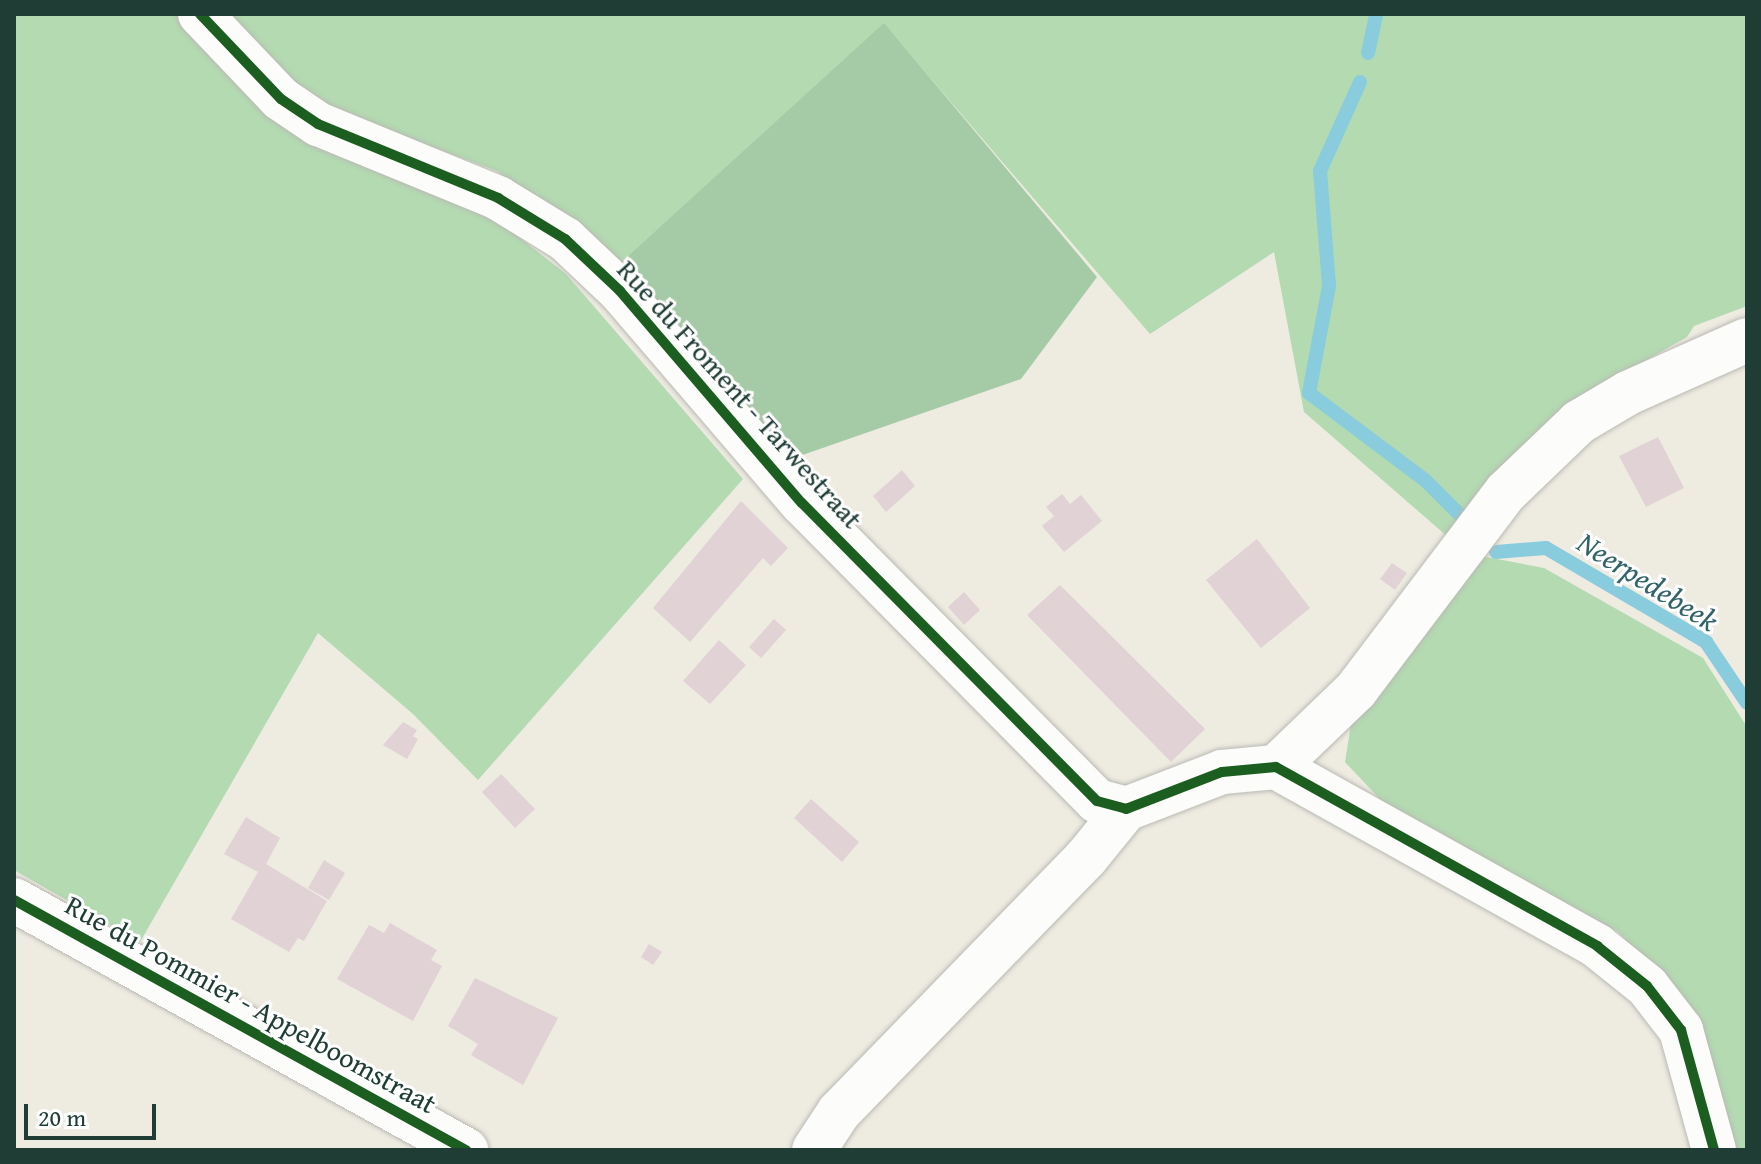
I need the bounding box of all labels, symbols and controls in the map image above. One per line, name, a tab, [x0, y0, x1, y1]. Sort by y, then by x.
street label: Rue du Froment - Tarwestraat	[610, 253, 870, 535]
water label: Neerpedebeek	[1571, 524, 1725, 638]
street label: Rue du Pommier - Appelboomstraat	[60, 888, 442, 1120]
scale bar	[28, 1088, 160, 1138]
text: 20 m	[38, 1100, 86, 1135]

